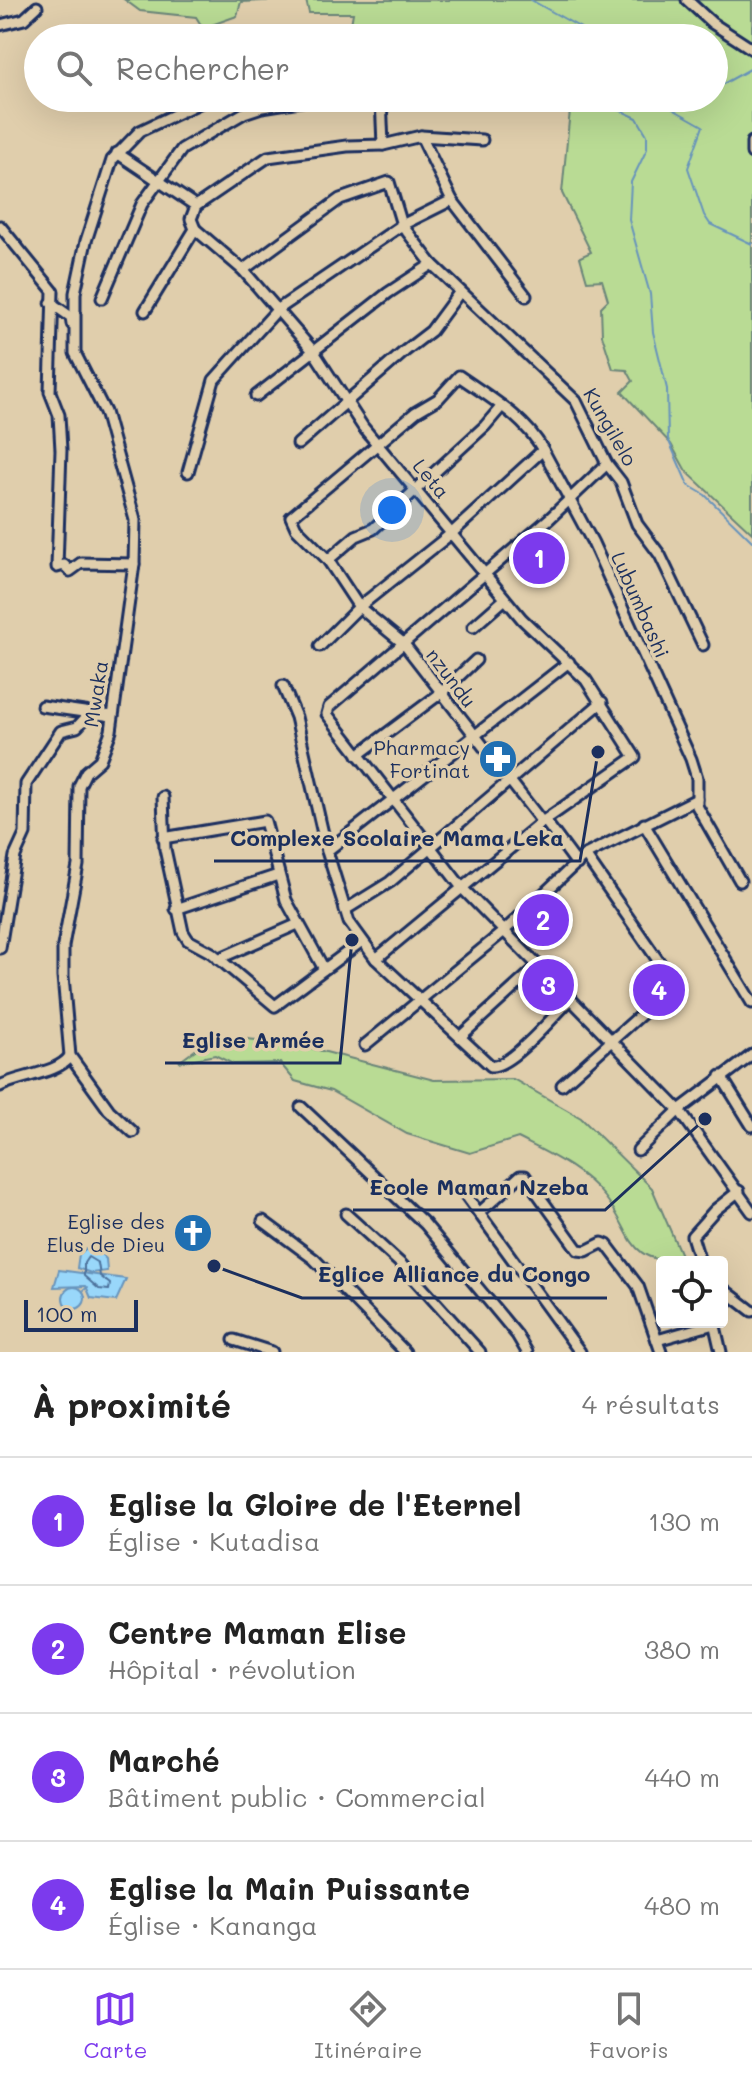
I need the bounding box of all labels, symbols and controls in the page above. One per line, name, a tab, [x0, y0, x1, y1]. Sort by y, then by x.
search box	[24, 24, 728, 112]
icon: search	[52, 46, 96, 90]
text: Rechercher	[116, 48, 290, 88]
street label: Kungilelo	[578, 383, 644, 470]
street label: Leta	[408, 453, 456, 504]
your location	[372, 490, 412, 530]
pin: 1	[513, 528, 565, 588]
street label: Lubumbashi	[606, 548, 676, 662]
street label: nzundu	[421, 642, 483, 712]
street label: Mwaka	[77, 659, 113, 729]
place label: Pharmacy Fortinat	[373, 734, 470, 783]
pharmacy icon: Pharmacy Fortinat	[477, 738, 519, 780]
callout: Complexe Scolaire Mama Leka	[214, 815, 580, 861]
text: Complexe Scolaire Mama Leka	[230, 823, 564, 852]
pin: 2	[517, 890, 569, 950]
pin: 3	[522, 955, 574, 1015]
pin: 4	[633, 960, 685, 1020]
callout: Eglise Armée	[165, 1017, 340, 1063]
text: Eglise Armée	[181, 1025, 325, 1054]
callout: Ecole Maman Nzeba	[353, 1164, 605, 1210]
text: Ecole Maman Nzeba	[369, 1172, 589, 1201]
place label: Eglise des Elus de Dieu	[47, 1208, 165, 1257]
church icon: Eglise des Elus de Dieu	[172, 1212, 214, 1254]
callout: Eglice Alliance du Congo	[302, 1252, 607, 1298]
map controls	[656, 1256, 728, 1328]
button: locate	[656, 1256, 728, 1328]
text: Eglice Alliance du Congo	[318, 1259, 590, 1288]
scale bar	[24, 1296, 138, 1332]
text: 100 m	[36, 1299, 98, 1328]
text: À proximité	[32, 1382, 231, 1427]
text: 4 résultats	[582, 1387, 720, 1421]
text: Eglise la Gloire de l'Eternel	[108, 1484, 521, 1524]
text: 1	[52, 1504, 64, 1538]
text: 130 m	[648, 1504, 720, 1538]
text: Église · Kutadisa	[108, 1524, 320, 1558]
text: Centre Maman Elise	[108, 1612, 406, 1652]
text: 2	[51, 1632, 65, 1666]
text: 380 m	[644, 1632, 720, 1666]
text: Hôpital · révolution	[108, 1652, 356, 1686]
text: Marché	[108, 1740, 220, 1780]
text: 3	[50, 1760, 66, 1794]
text: 440 m	[644, 1760, 720, 1794]
text: Bâtiment public · Commercial	[108, 1780, 486, 1814]
text: Eglise la Main Puissante	[108, 1868, 470, 1908]
text: 4	[50, 1888, 66, 1922]
text: 480 m	[644, 1888, 720, 1922]
text: Église · Kananga	[108, 1908, 317, 1942]
tab: Carte	[84, 1987, 147, 2064]
tab: Itinéraire	[314, 1987, 422, 2064]
tab: Favoris	[589, 1987, 668, 2064]

